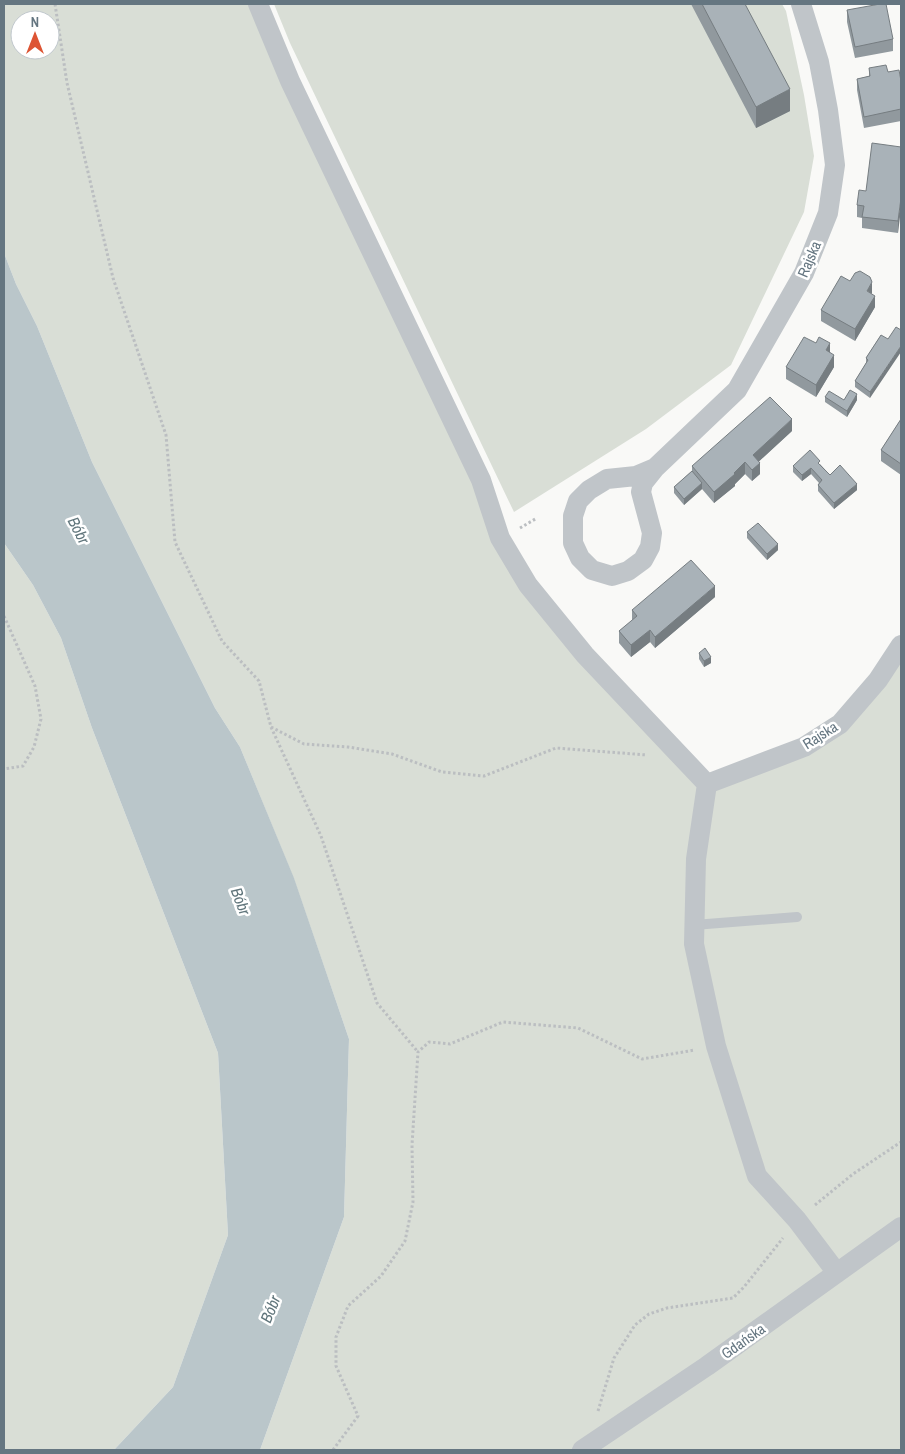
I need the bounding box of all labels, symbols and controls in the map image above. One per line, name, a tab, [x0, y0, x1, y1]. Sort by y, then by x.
north arrow	[10, 10, 60, 60]
text: N	[31, 13, 39, 31]
street label: Rajska	[792, 237, 826, 280]
water label: Bóbr	[63, 513, 95, 548]
street label: Rajska	[798, 716, 842, 754]
water label: Bóbr	[226, 884, 256, 918]
water label: Bóbr	[255, 1291, 286, 1326]
street label: Gdańska	[717, 1318, 769, 1364]

